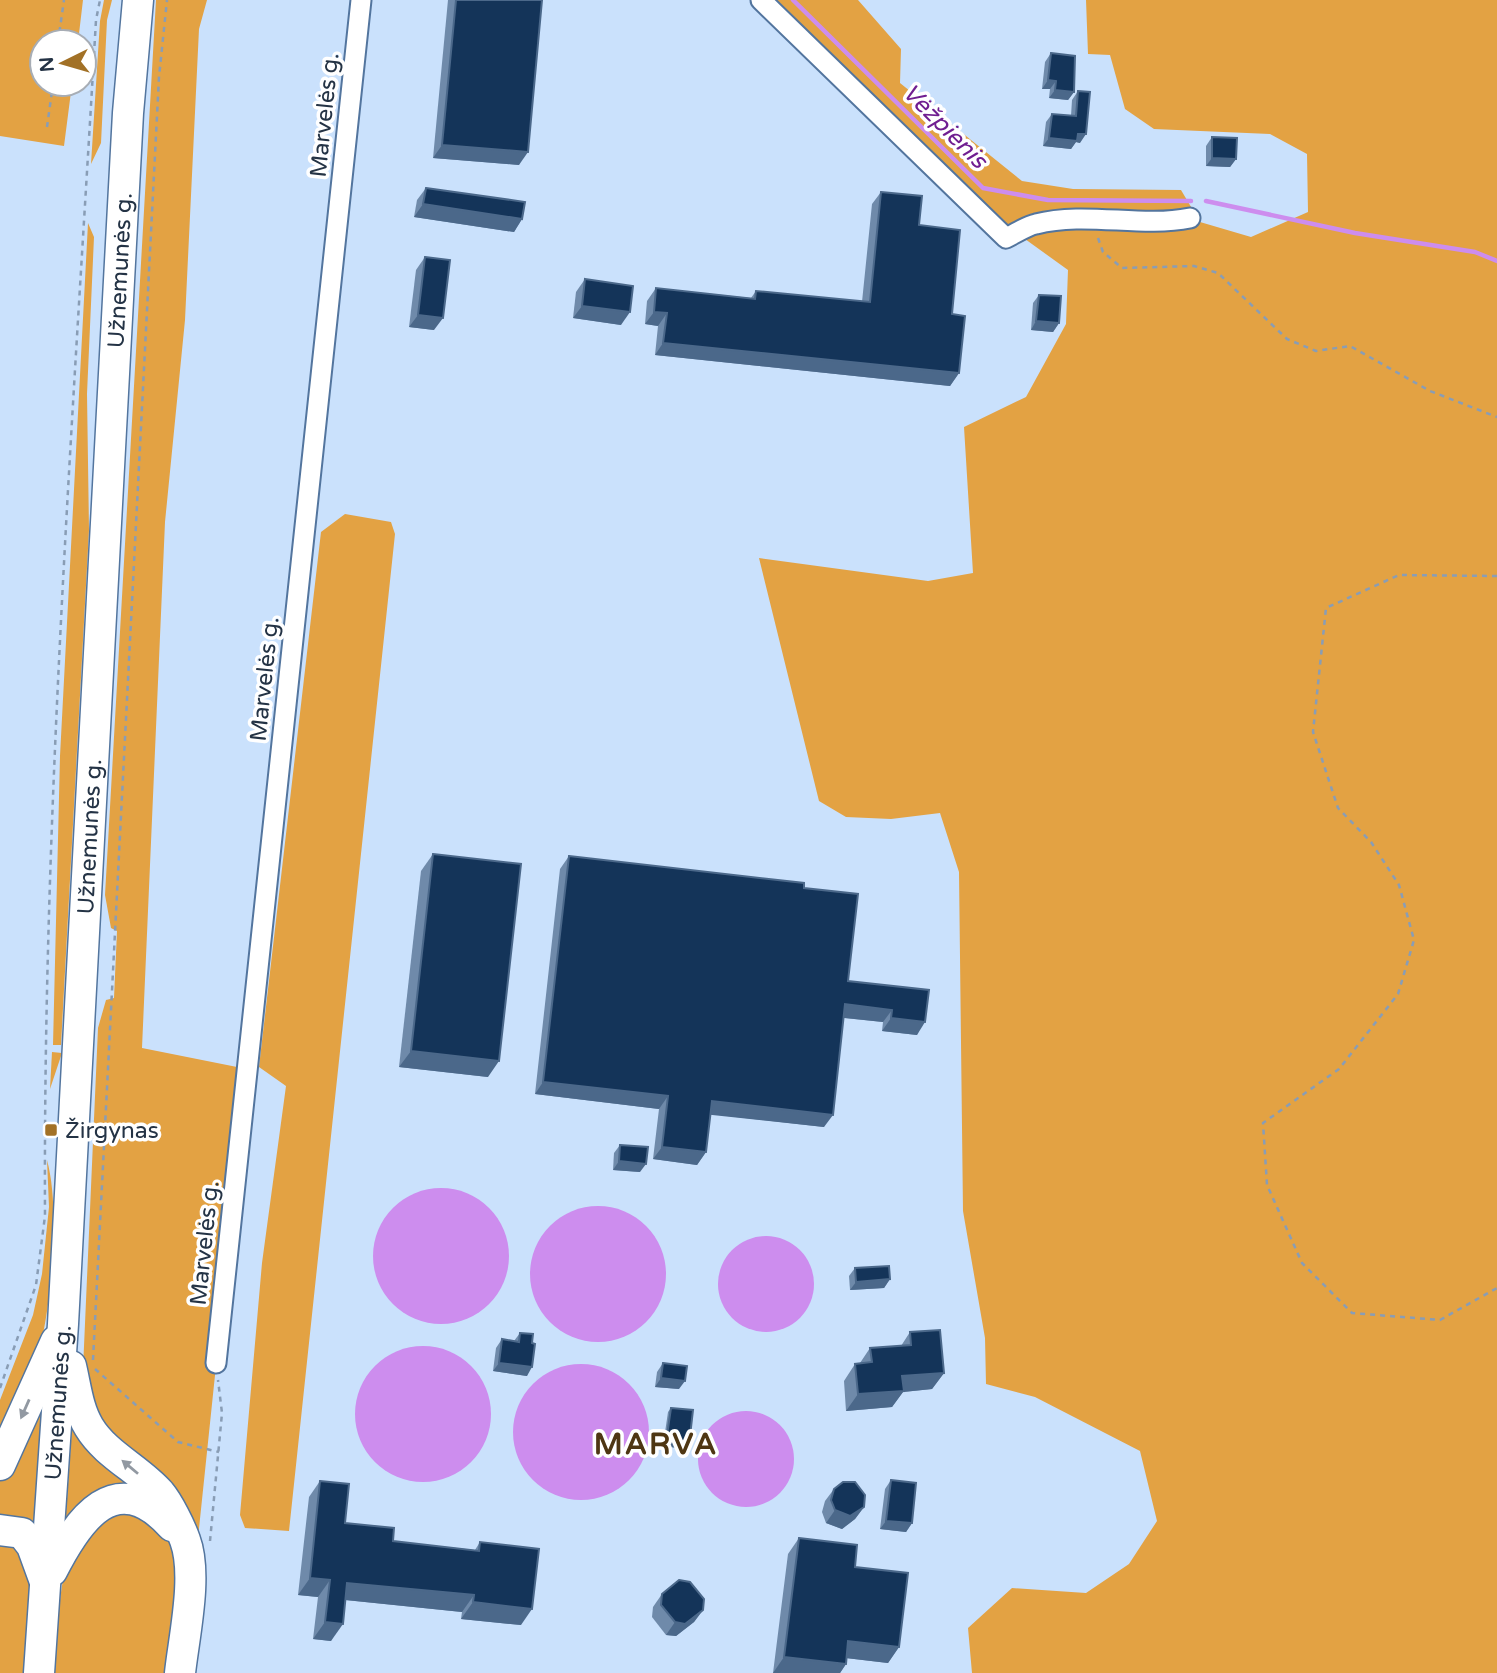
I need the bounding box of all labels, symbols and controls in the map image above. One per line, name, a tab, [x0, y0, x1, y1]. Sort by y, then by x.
north arrow	[28, 28, 98, 98]
street label: Marvelės g.	[305, 51, 345, 179]
text: N	[35, 56, 59, 73]
water label: Vėžpienis	[896, 78, 994, 176]
street label: Užnemunės g.	[102, 192, 139, 349]
street label: Marvelės g.	[245, 615, 285, 743]
street label: Užnemunės g.	[72, 758, 108, 915]
place label: Žirgynas	[65, 1117, 159, 1145]
marker: Žirgynas	[43, 1122, 59, 1138]
street label: Marvelės g.	[185, 1179, 225, 1307]
street label: Užnemunės g.	[39, 1324, 78, 1481]
one-way arrow	[19, 1399, 31, 1419]
district label: MARVA	[594, 1426, 718, 1463]
one-way arrow	[121, 1459, 139, 1475]

